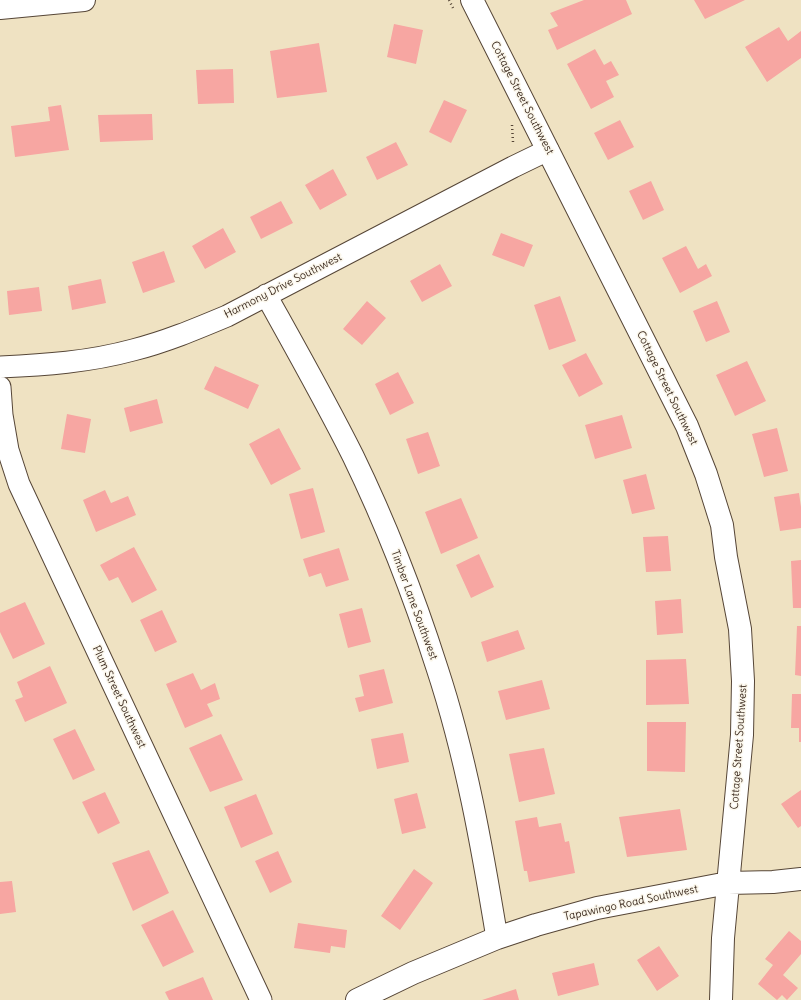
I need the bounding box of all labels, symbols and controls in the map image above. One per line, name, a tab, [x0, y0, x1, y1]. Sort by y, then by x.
street label: Cottage Street Southwest	[488, 39, 556, 157]
street label: Harmony Drive Southwest	[222, 251, 344, 321]
street label: Cottage Street Southwest	[634, 329, 700, 447]
street label: Timber Lane Southwest	[388, 548, 440, 662]
street label: Plum Street Southwest	[89, 644, 149, 750]
street label: Cottage Street Southwest	[728, 684, 750, 810]
street label: Tapawingo Road Southwest	[563, 882, 699, 924]

